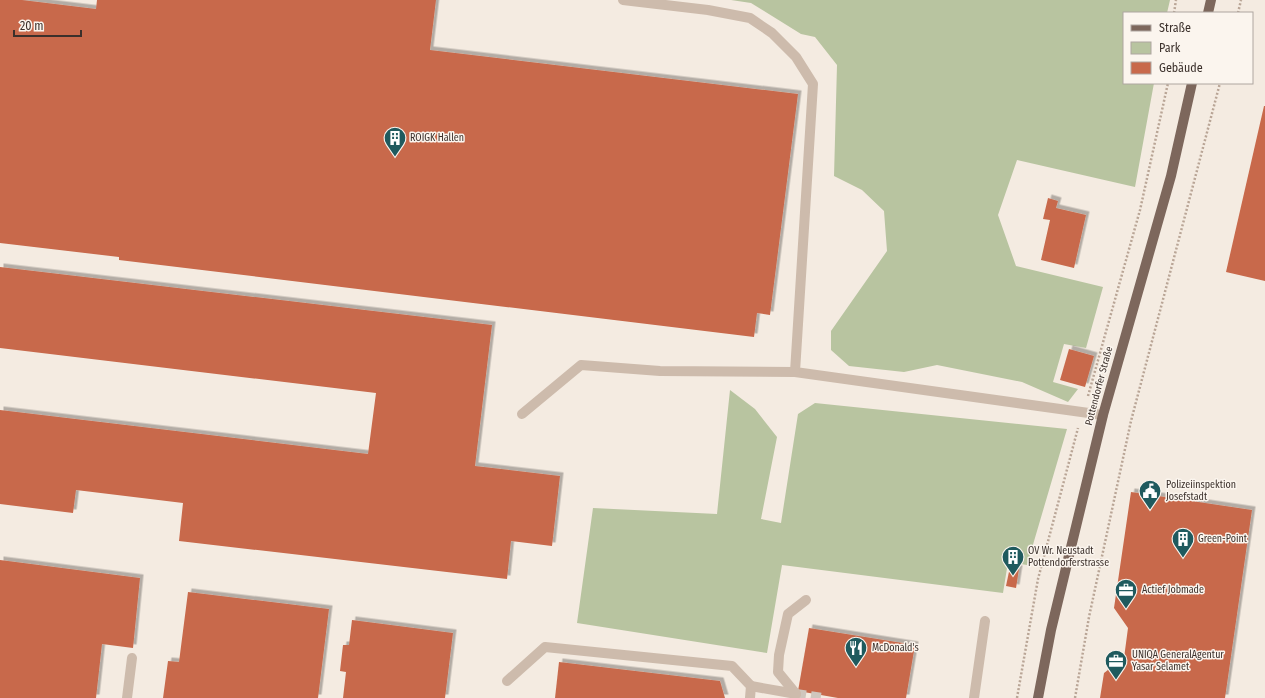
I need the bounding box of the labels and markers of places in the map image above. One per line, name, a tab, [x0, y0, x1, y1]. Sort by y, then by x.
building icon: ROIGK Hallen	[382, 125, 408, 158]
place label: ROIGK Hallen	[410, 132, 464, 144]
public building icon: Polizeiinspektion Josefstadt	[1137, 478, 1163, 511]
place label: Polizeiinspektion Josefstadt	[1166, 479, 1236, 503]
building icon: Green-Point	[1170, 526, 1196, 559]
place label: Green-Point	[1198, 533, 1248, 545]
building icon: OV Wr. Neustadt Pottendorferstrasse	[1000, 544, 1026, 577]
place label: OV Wr. Neustadt Pottendorferstrasse	[1028, 545, 1109, 569]
office icon: Actief Jobmade	[1113, 577, 1139, 610]
place label: Actief Jobmade	[1142, 584, 1204, 596]
restaurant icon: McDonald's	[843, 635, 869, 668]
place label: McDonald's	[872, 642, 919, 654]
office icon: UNIQA GeneralAgentur Yasar Selamet	[1103, 648, 1129, 681]
place label: UNIQA GeneralAgentur Yasar Selamet	[1132, 649, 1224, 673]

